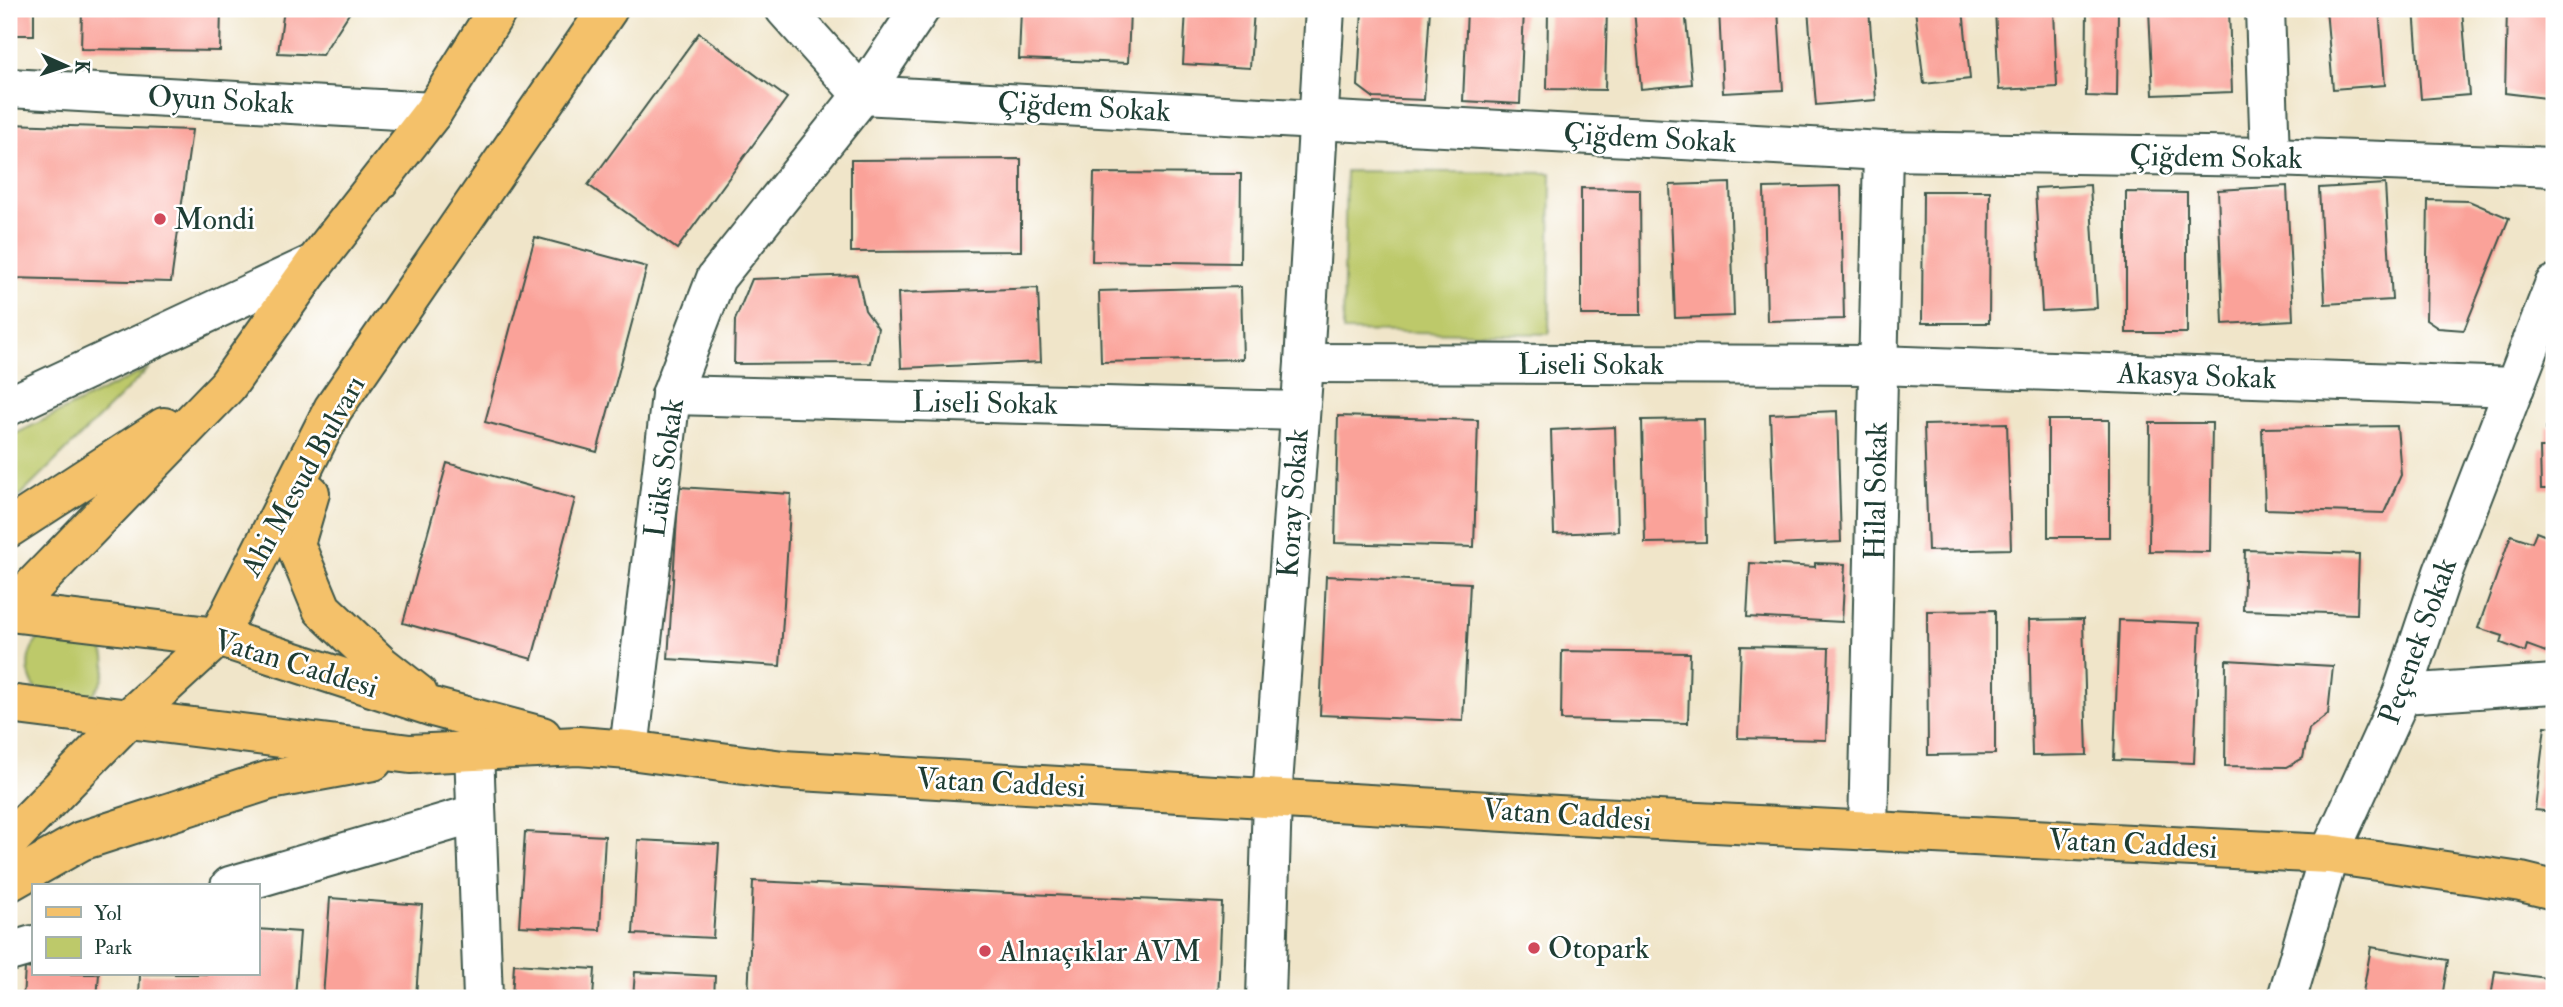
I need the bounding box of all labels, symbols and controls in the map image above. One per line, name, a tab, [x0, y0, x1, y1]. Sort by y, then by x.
north arrow	[32, 32, 102, 102]
text: K	[70, 60, 94, 75]
street label: Oyun Sokak	[147, 78, 295, 122]
street label: Çiğdem Sokak	[997, 84, 1171, 130]
street label: Çiğdem Sokak	[1563, 115, 1737, 161]
street label: Çiğdem Sokak	[2129, 137, 2303, 177]
place label: Mondi	[174, 201, 255, 238]
marker: Mondi	[152, 211, 168, 227]
street label: Liseli Sokak	[1518, 346, 1664, 383]
street label: Akasya Sokak	[2116, 355, 2277, 397]
street label: Ahi Mesud Bulvarı	[232, 369, 374, 584]
street label: Liseli Sokak	[912, 383, 1058, 423]
street label: Lüks Sokak	[636, 396, 692, 540]
street label: Hilal Sokak	[1856, 421, 1896, 561]
street label: Koray Sokak	[1269, 427, 1317, 579]
street label: Peçenek Sokak	[2371, 553, 2465, 729]
street label: Vatan Caddesi	[210, 622, 382, 706]
street label: Vatan Caddesi	[915, 760, 1087, 806]
street label: Vatan Caddesi	[1481, 791, 1653, 839]
street label: Vatan Caddesi	[2047, 821, 2219, 867]
legend	[32, 884, 259, 976]
text: Yol	[94, 900, 122, 927]
place label: Otopark	[1548, 930, 1649, 967]
place label: Alnıaçıklar AVM	[998, 933, 1201, 970]
text: Park	[94, 934, 132, 961]
marker: Otopark	[1526, 940, 1542, 956]
marker: Alnıaçıklar AVM	[977, 943, 993, 959]

